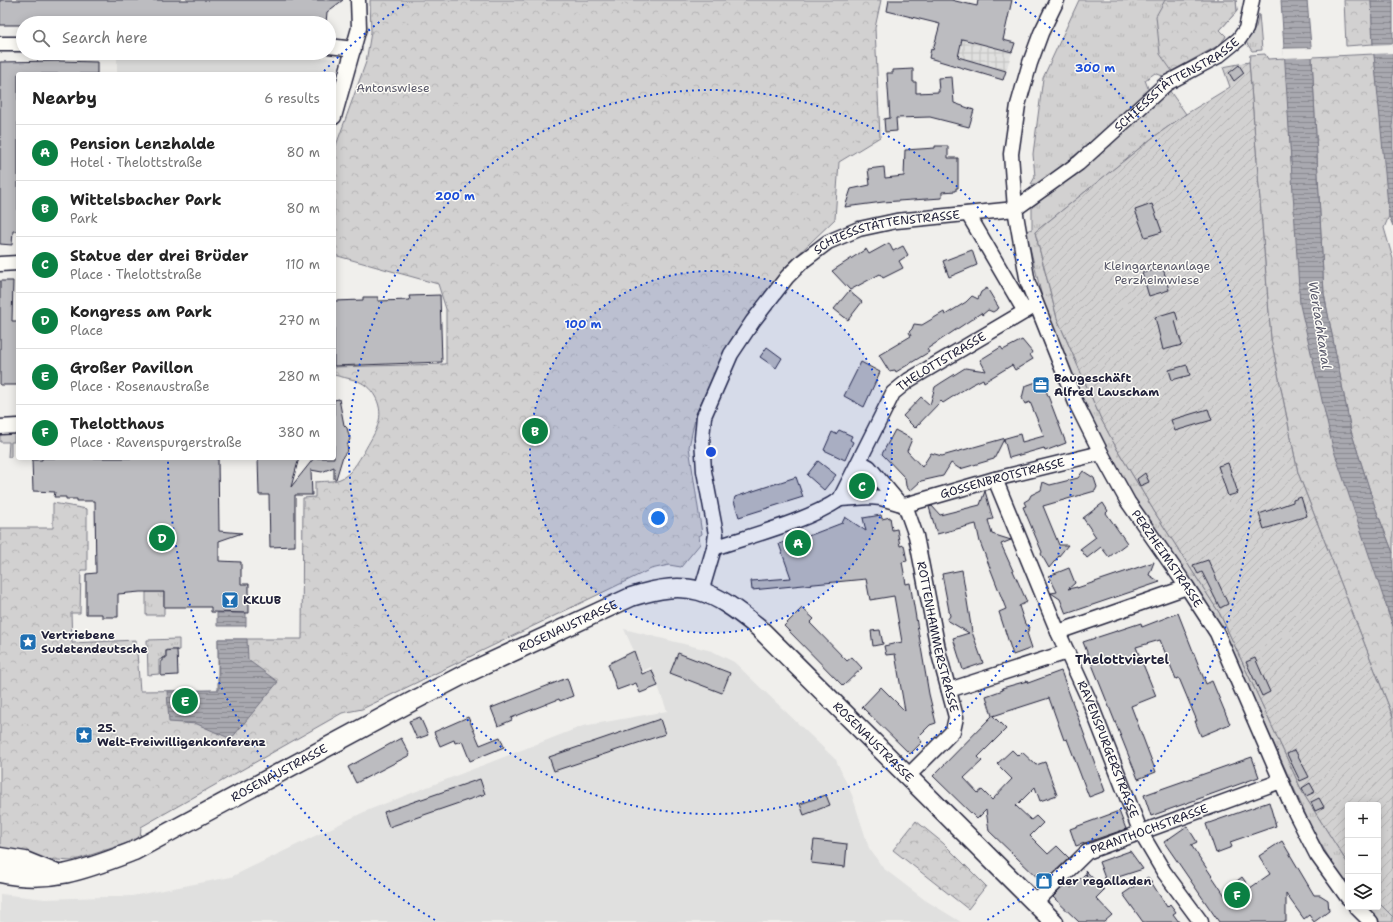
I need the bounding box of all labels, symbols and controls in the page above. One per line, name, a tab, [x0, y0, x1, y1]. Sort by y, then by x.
search box	[16, 16, 336, 60]
icon: search	[30, 27, 52, 49]
text: Search here	[62, 28, 148, 48]
street label: SCHIESSSTÄTTENSTRASSE	[1111, 34, 1243, 135]
text: 300 m	[1075, 60, 1115, 76]
park label: Antonswiese	[356, 80, 430, 96]
text: Nearby	[32, 87, 97, 109]
text: 6 results	[264, 90, 320, 107]
text: Pension Lenzhalde	[70, 134, 215, 154]
text: A	[40, 144, 50, 161]
text: 80 m	[286, 144, 320, 161]
text: Hotel · Thelottstraße	[70, 154, 202, 171]
text: 200 m	[435, 188, 475, 204]
text: Wittelsbacher Park	[70, 190, 221, 210]
text: B	[41, 200, 49, 217]
text: 80 m	[286, 200, 320, 217]
street label: SCHIESSSTÄTTENSTRASSE	[810, 207, 961, 258]
text: Park	[70, 210, 98, 227]
text: Statue der drei Brüder	[70, 246, 249, 266]
text: C	[41, 256, 49, 273]
text: 110 m	[285, 256, 320, 273]
park label: Kleingartenanlage Perzheimwiese	[1104, 258, 1211, 288]
text: Place · Thelottstraße	[70, 266, 202, 283]
water label: Wertachkanal	[1305, 280, 1335, 370]
text: Kongress am Park	[70, 302, 212, 322]
text: D	[40, 312, 50, 329]
text: 270 m	[278, 312, 320, 329]
text: 100 m	[565, 316, 602, 332]
text: Place	[70, 322, 103, 339]
street label: THELOTTSTRASSE	[893, 328, 989, 395]
text: Großer Pavillon	[70, 358, 193, 378]
text: E	[41, 368, 49, 385]
text: 280 m	[278, 368, 320, 385]
place label: Baugeschäft Alfred Lauscham	[1054, 370, 1159, 400]
office icon: Baugeschäft Alfred Lauscham	[1031, 375, 1051, 395]
text: Place · Rosenaustraße	[70, 378, 210, 395]
text: Thelotthaus	[70, 414, 164, 434]
pin: B	[522, 416, 548, 446]
text: F	[41, 424, 49, 441]
text: 380 m	[278, 424, 320, 441]
text: Place · Ravenspurgerstraße	[70, 434, 242, 451]
centre of rings	[704, 445, 718, 459]
street label: GOSSENBROTSTRASSE	[938, 454, 1066, 502]
pin: C	[849, 471, 875, 501]
street label: PERZHEIMSTRASSE	[1128, 507, 1206, 611]
your location	[648, 508, 668, 528]
pin: D	[149, 523, 175, 553]
pin: A	[785, 528, 811, 558]
street label: ROTTENHAMMERSTRASSE	[913, 560, 962, 714]
bar icon: KKLUB	[220, 590, 240, 610]
place label: KKLUB	[243, 592, 282, 608]
street label: ROSENAUSTRASSE	[516, 596, 620, 656]
place label: Vertriebene Sudetendeutsche	[41, 627, 148, 657]
place icon: Vertriebene Sudetendeutsche	[18, 632, 38, 652]
district label: Thelottviertel	[1075, 651, 1170, 668]
street label: RAVENSPURGERSTRASSE	[1073, 678, 1142, 820]
pin: E	[172, 686, 198, 716]
street label: ROSENAUSTRASSE	[829, 698, 917, 785]
place label: 25. Welt-Freiwilligenkonferenz	[97, 720, 266, 750]
place icon: 25. Welt-Freiwilligenkonferenz	[74, 725, 94, 745]
street label: ROSENAUSTRASSE	[228, 740, 330, 805]
street label: PRANTHOCHSTRASSE	[1088, 800, 1210, 858]
map controls	[1345, 802, 1381, 910]
button: +	[1345, 802, 1381, 838]
button: −	[1345, 838, 1381, 874]
shop icon: der regalladen	[1034, 871, 1054, 891]
place label: der regalladen	[1057, 873, 1151, 889]
button: layers	[1345, 874, 1381, 910]
pin: F	[1224, 880, 1250, 910]

